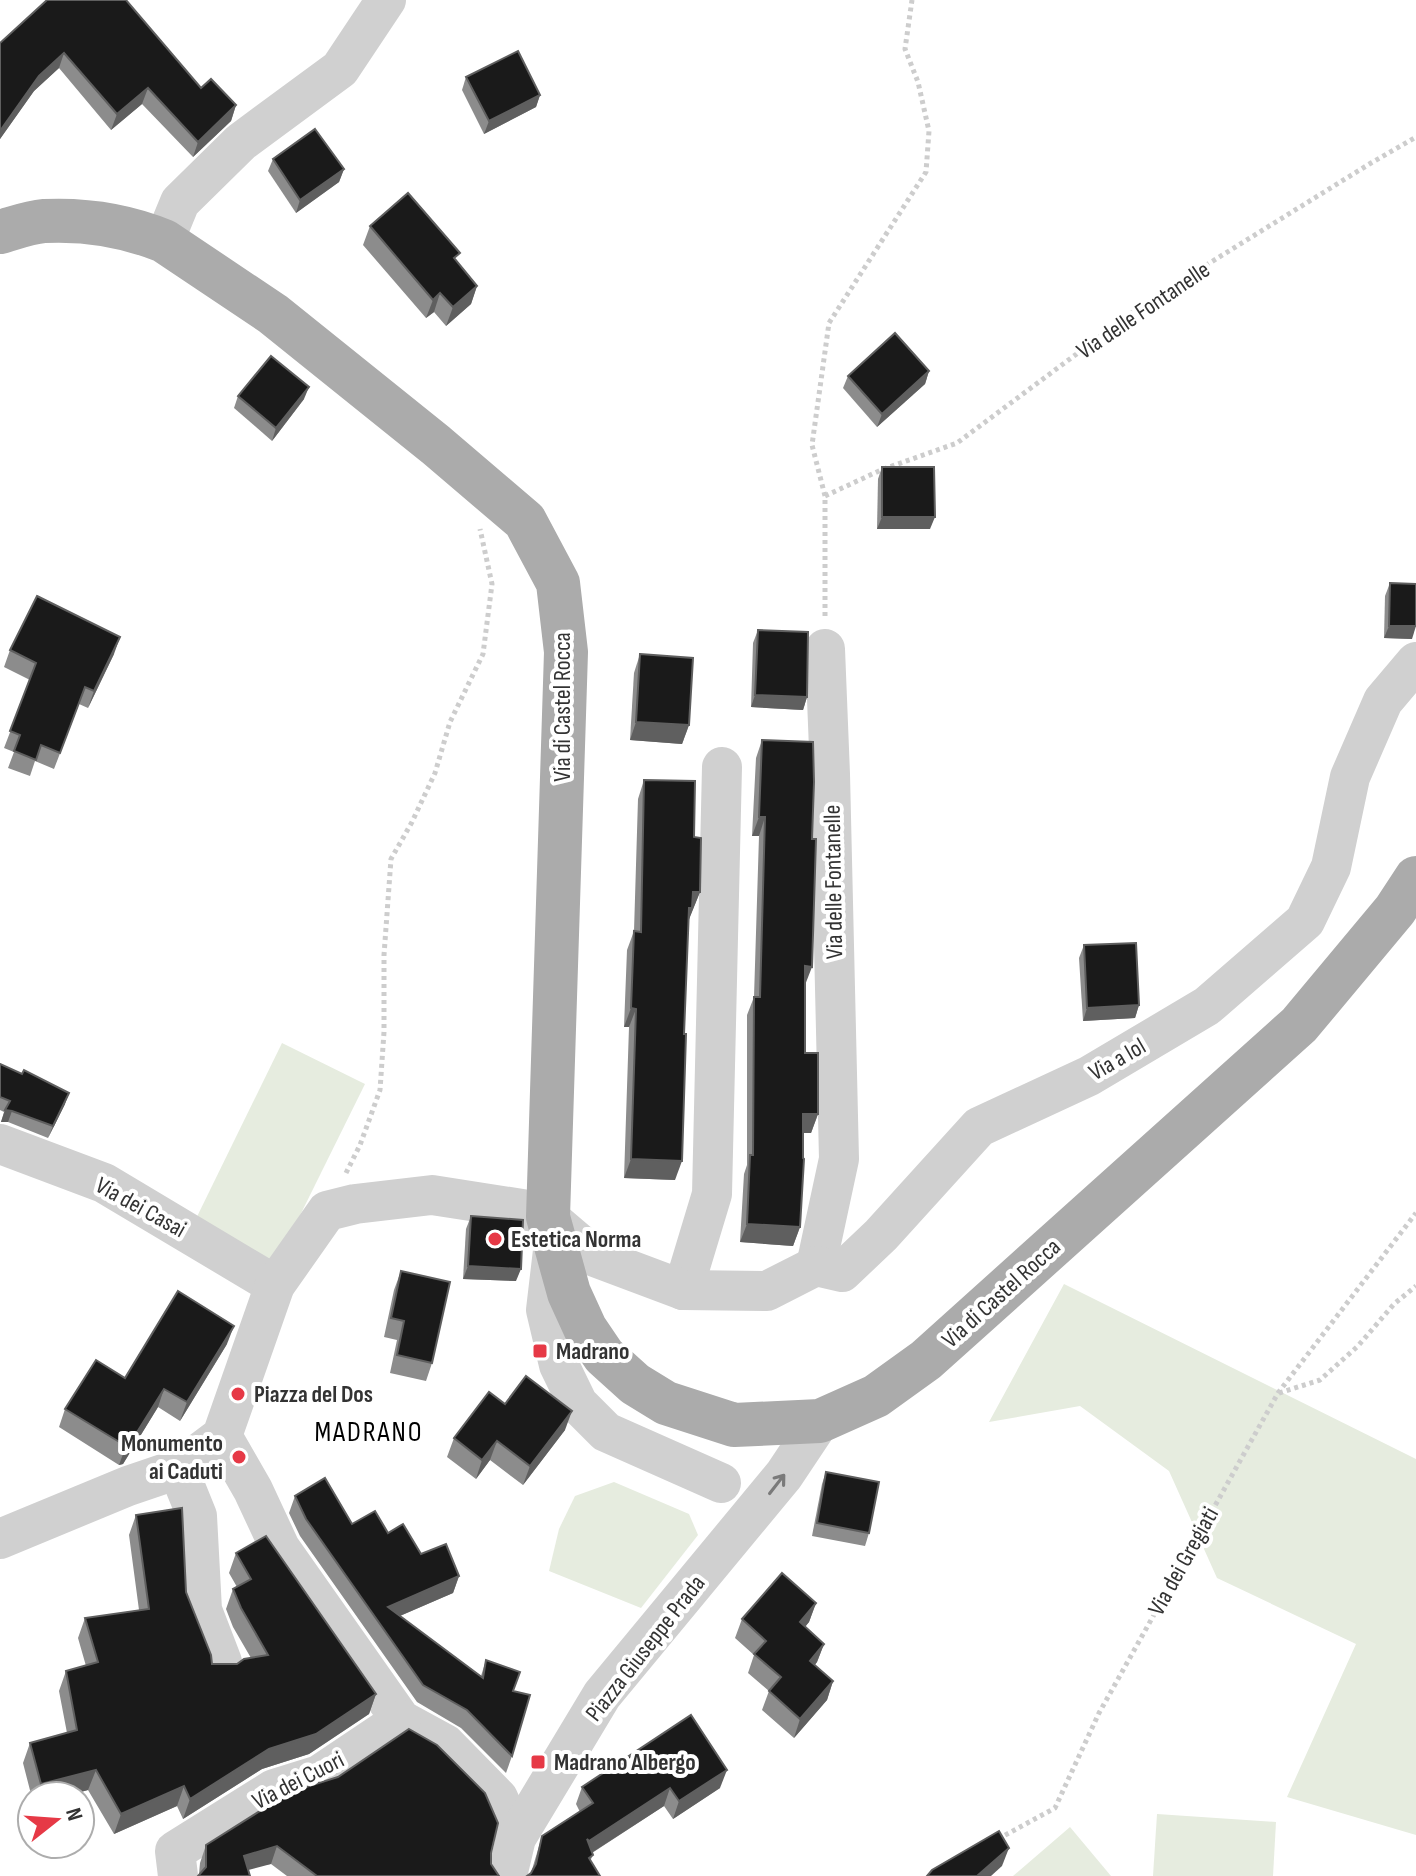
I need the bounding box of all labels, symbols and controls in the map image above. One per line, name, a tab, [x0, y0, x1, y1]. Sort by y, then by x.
street label: Via delle Fontanelle	[1071, 255, 1215, 366]
street label: Via di Castel Rocca	[548, 632, 577, 782]
street label: Via delle Fontanelle	[818, 805, 849, 959]
street label: Via a Iol	[1084, 1032, 1151, 1087]
street label: Via dei Casai	[90, 1171, 191, 1244]
place label: Estetica Norma	[511, 1225, 641, 1254]
marker: Estetica Norma	[486, 1230, 504, 1248]
street label: Via di Castel Rocca	[936, 1233, 1067, 1354]
place label: Madrano	[556, 1337, 630, 1366]
marker: Madrano	[531, 1342, 549, 1360]
place label: Piazza del Dos	[254, 1380, 373, 1409]
marker: Piazza del Dos	[229, 1385, 247, 1403]
district label: MADRANO	[314, 1416, 424, 1449]
place label: Monumento ai Caduti	[121, 1429, 223, 1486]
marker: Monumento ai Caduti	[230, 1448, 248, 1466]
one-way arrow	[768, 1474, 785, 1495]
street label: Via dei Gregiati	[1142, 1502, 1225, 1621]
street label: Piazza Giuseppe Prada	[579, 1569, 711, 1727]
street label: Via dei Cuori	[247, 1745, 349, 1816]
place label: Madrano Albergo	[554, 1748, 696, 1777]
marker: Madrano Albergo	[529, 1753, 547, 1771]
north arrow	[16, 1780, 96, 1860]
text: N	[59, 1805, 88, 1824]

